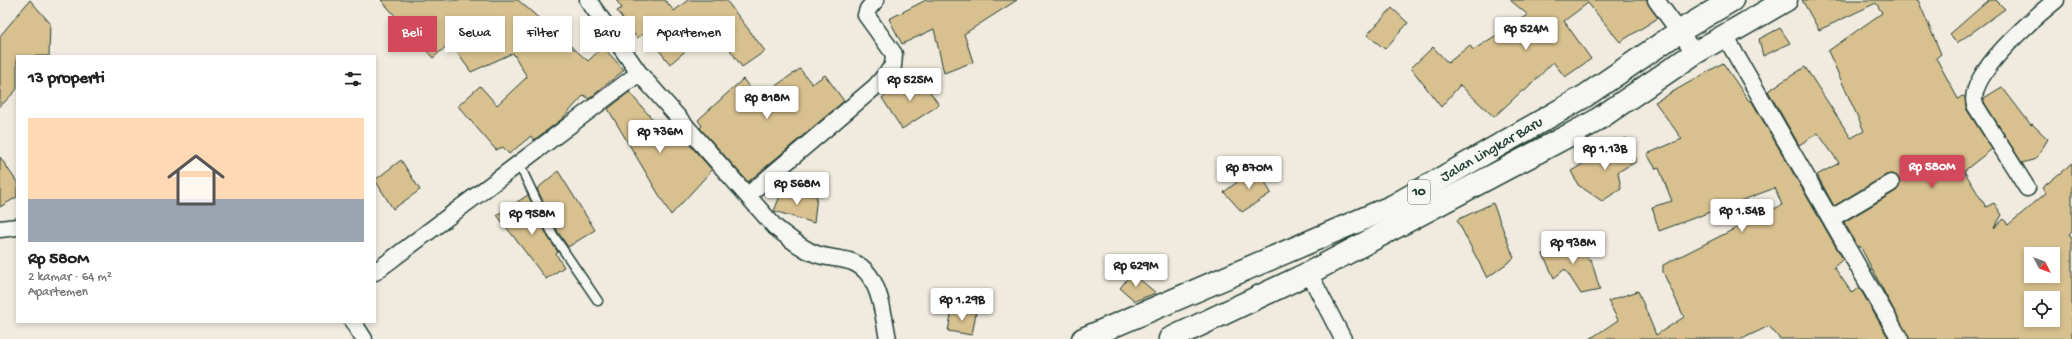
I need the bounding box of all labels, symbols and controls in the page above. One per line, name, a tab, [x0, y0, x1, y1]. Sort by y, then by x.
chip: Beli	[388, 16, 437, 52]
chip: Sewa	[445, 16, 505, 52]
chip: Filter	[513, 16, 572, 52]
chip: Baru	[580, 16, 635, 52]
chip: Apartemen	[643, 16, 735, 52]
pin: Rp 524M	[1489, 17, 1563, 51]
text: Rp 524M	[1504, 22, 1548, 37]
icon: filters	[342, 68, 364, 90]
pin: Rp 525M	[873, 68, 947, 102]
text: 13 properti	[28, 69, 105, 89]
text: Rp 525M	[887, 73, 933, 88]
pin: Rp 818M	[730, 86, 804, 120]
text: Rp 818M	[745, 91, 789, 106]
street label: Jalan Lingkar Baru	[1438, 113, 1546, 187]
pin: Rp 736M	[623, 120, 697, 154]
text: Rp 736M	[637, 125, 683, 140]
pin: Rp 1.13B	[1564, 137, 1646, 171]
text: Rp 1.13B	[1583, 142, 1627, 157]
icon: home	[160, 144, 232, 216]
pin: Rp 580M	[1895, 155, 1969, 189]
pin: Rp 870M	[1212, 156, 1286, 190]
text: Rp 580M	[1909, 160, 1955, 175]
text: Rp 870M	[1226, 161, 1272, 176]
pin: Rp 568M	[760, 172, 834, 206]
text: Rp 568M	[774, 177, 820, 192]
road number: 10	[1408, 180, 1430, 204]
pin: Rp 1.54B	[1701, 199, 1783, 233]
pin: Rp 958M	[495, 202, 569, 236]
text: Rp 1.54B	[1719, 204, 1765, 219]
text: Rp 958M	[509, 207, 555, 222]
pin: Rp 938M	[1536, 231, 1610, 265]
text: Rp 938M	[1550, 236, 1596, 251]
north arrow	[2024, 247, 2060, 283]
map controls	[2024, 247, 2060, 327]
text: Rp 580M	[28, 250, 89, 270]
pin: Rp 629M	[1099, 254, 1173, 288]
text: Rp 629M	[1114, 259, 1158, 274]
text: 2 kamar · 64 m²	[28, 270, 112, 285]
text: Apartemen	[28, 285, 88, 300]
pin: Rp 1.29B	[921, 288, 1003, 322]
button: locate	[2024, 291, 2060, 327]
text: Rp 1.29B	[939, 293, 985, 308]

